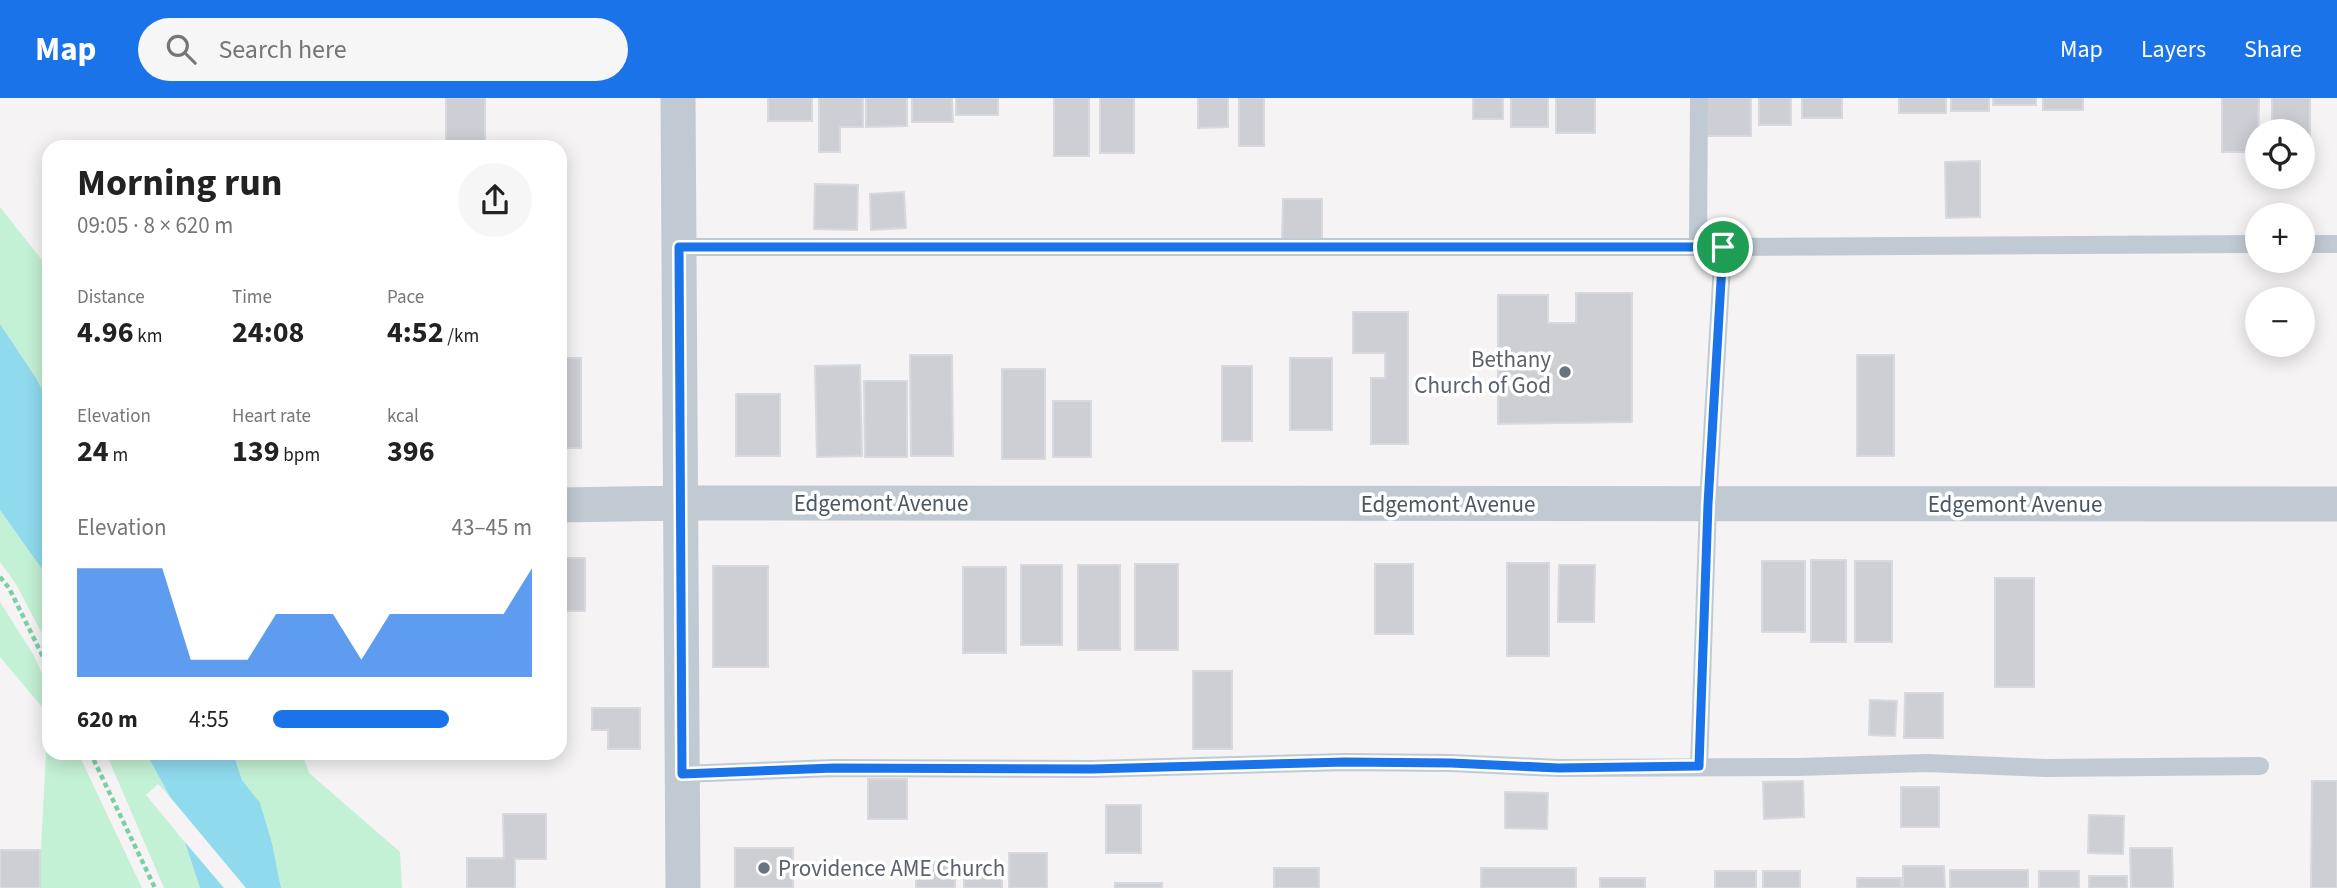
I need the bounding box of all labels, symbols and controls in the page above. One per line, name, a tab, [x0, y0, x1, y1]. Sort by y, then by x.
search box	[138, 18, 628, 81]
text: Map	[35, 26, 96, 73]
icon: search	[162, 30, 200, 68]
text: Search here	[218, 31, 347, 68]
text: Map	[2060, 32, 2103, 67]
text: Layers	[2141, 32, 2206, 67]
text: Share	[2244, 32, 2302, 67]
map controls	[2245, 119, 2315, 357]
button: locate	[2245, 119, 2315, 189]
text: Morning run	[77, 156, 282, 210]
button: share	[458, 163, 532, 237]
button: +	[2245, 203, 2315, 273]
text: 09:05 · 8 × 620 m	[77, 209, 233, 242]
pin	[1693, 217, 1753, 277]
icon: arrive	[1704, 228, 1742, 266]
text: Distance	[77, 284, 145, 311]
text: Time	[232, 284, 272, 311]
text: Pace	[387, 284, 424, 311]
button: −	[2245, 287, 2315, 357]
text: 4.96	[77, 311, 134, 354]
text: 24:08	[232, 311, 304, 354]
text: 4:52	[387, 311, 444, 354]
text: km	[134, 323, 163, 350]
text: /km	[444, 323, 479, 350]
place label: Bethany Church of God	[1414, 343, 1551, 402]
marker: Bethany Church of God	[1557, 364, 1573, 380]
text: Elevation	[77, 403, 151, 430]
text: Heart rate	[232, 403, 311, 430]
text: kcal	[387, 403, 419, 430]
text: 24	[77, 430, 109, 473]
text: 139	[232, 430, 280, 473]
text: 396	[387, 430, 435, 473]
text: m	[109, 442, 128, 469]
text: bpm	[280, 442, 320, 469]
street label: Edgemont Avenue	[794, 487, 968, 520]
street label: Edgemont Avenue	[1361, 488, 1535, 521]
street label: Edgemont Avenue	[1928, 488, 2102, 521]
text: Elevation	[77, 511, 167, 544]
text: 43–45 m	[452, 511, 532, 544]
text: 620 m	[77, 703, 138, 736]
text: 4:55	[189, 703, 229, 736]
place label: Providence AME Church	[778, 852, 1005, 885]
marker: Providence AME Church	[756, 860, 772, 876]

